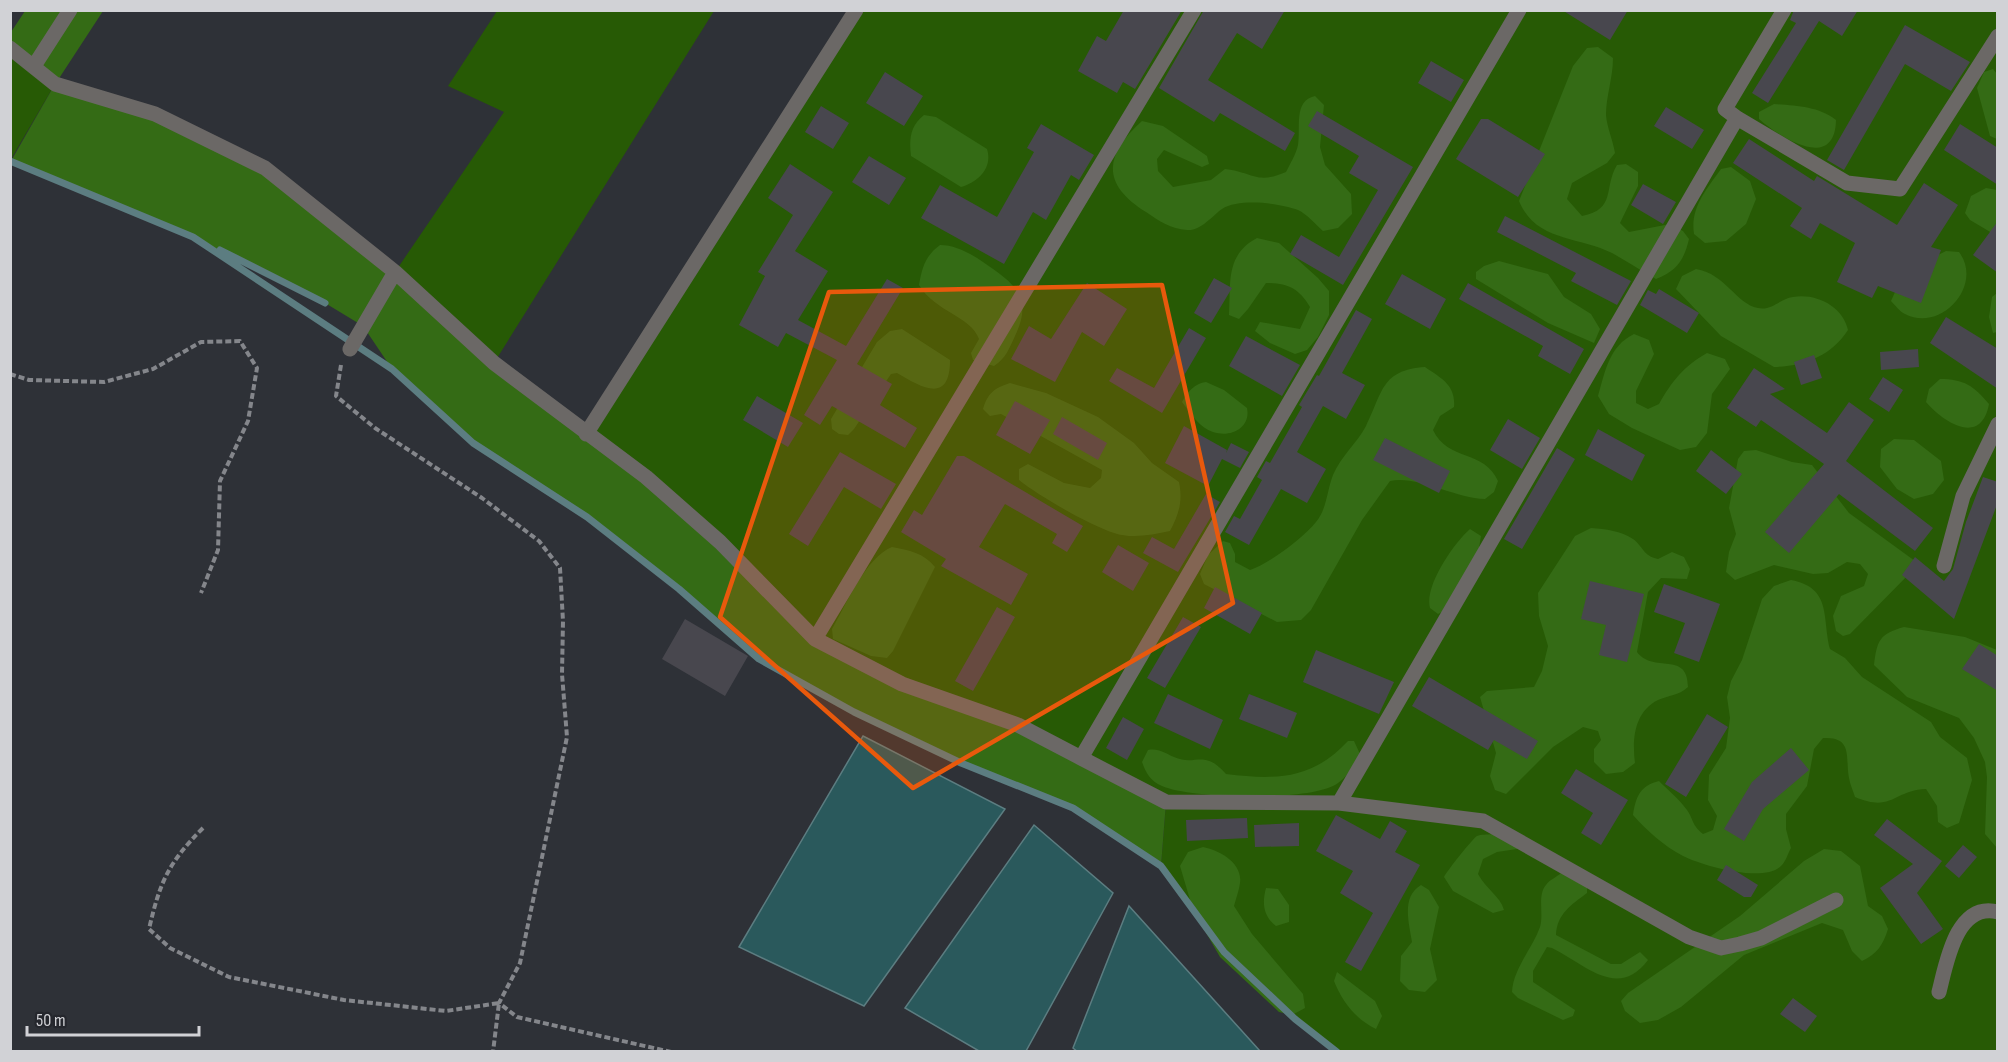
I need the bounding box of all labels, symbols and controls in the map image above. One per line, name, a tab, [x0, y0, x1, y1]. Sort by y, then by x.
scale bar	[27, 999, 200, 1037]
text: 50 m	[36, 1010, 66, 1031]

